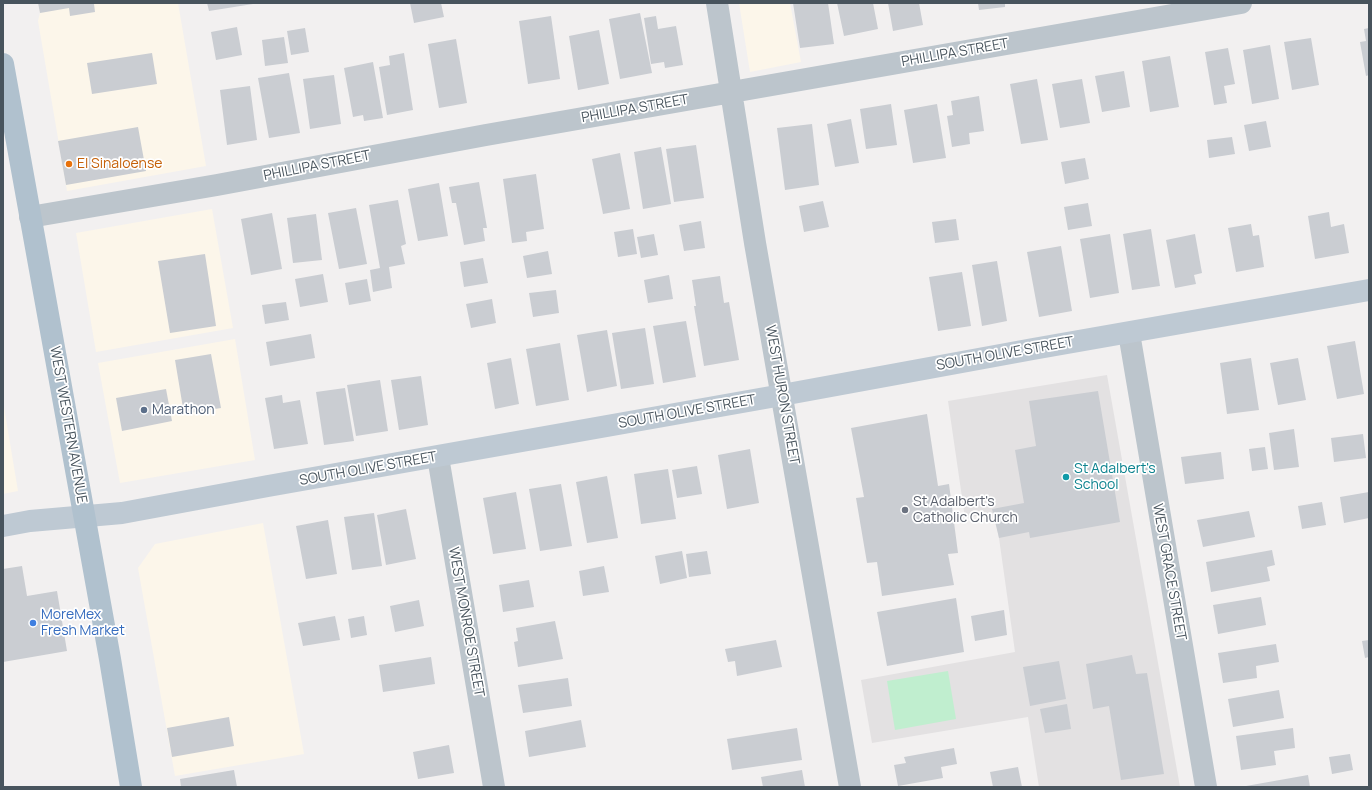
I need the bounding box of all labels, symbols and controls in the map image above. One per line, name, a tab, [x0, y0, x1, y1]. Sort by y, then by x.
street label: PHILLIPA STREET	[900, 35, 1010, 71]
street label: PHILLIPA STREET	[580, 91, 690, 127]
street label: PHILLIPA STREET	[262, 147, 372, 185]
place label: El Sinaloense	[77, 156, 162, 172]
marker: El Sinaloense	[64, 159, 74, 169]
street label: WEST HURON STREET	[761, 324, 803, 466]
street label: SOUTH OLIVE STREET	[935, 334, 1075, 374]
street label: WEST WESTERN AVENUE	[46, 345, 90, 505]
street label: SOUTH OLIVE STREET	[617, 392, 757, 432]
place label: Marathon	[152, 402, 215, 418]
marker: Marathon	[139, 405, 149, 415]
street label: SOUTH OLIVE STREET	[298, 449, 438, 489]
place label: St Adalbert's School	[1074, 461, 1156, 494]
marker: St Adalbert's School	[1061, 472, 1071, 482]
place label: St Adalbert's Catholic Church	[913, 494, 1018, 526]
street label: WEST GRACE STREET	[1149, 502, 1189, 642]
marker: St Adalbert's Catholic Church	[900, 505, 910, 515]
street label: WEST MONROE STREET	[445, 546, 487, 698]
place label: MoreMex Fresh Market	[41, 607, 125, 640]
marker: MoreMex Fresh Market	[28, 618, 38, 628]

